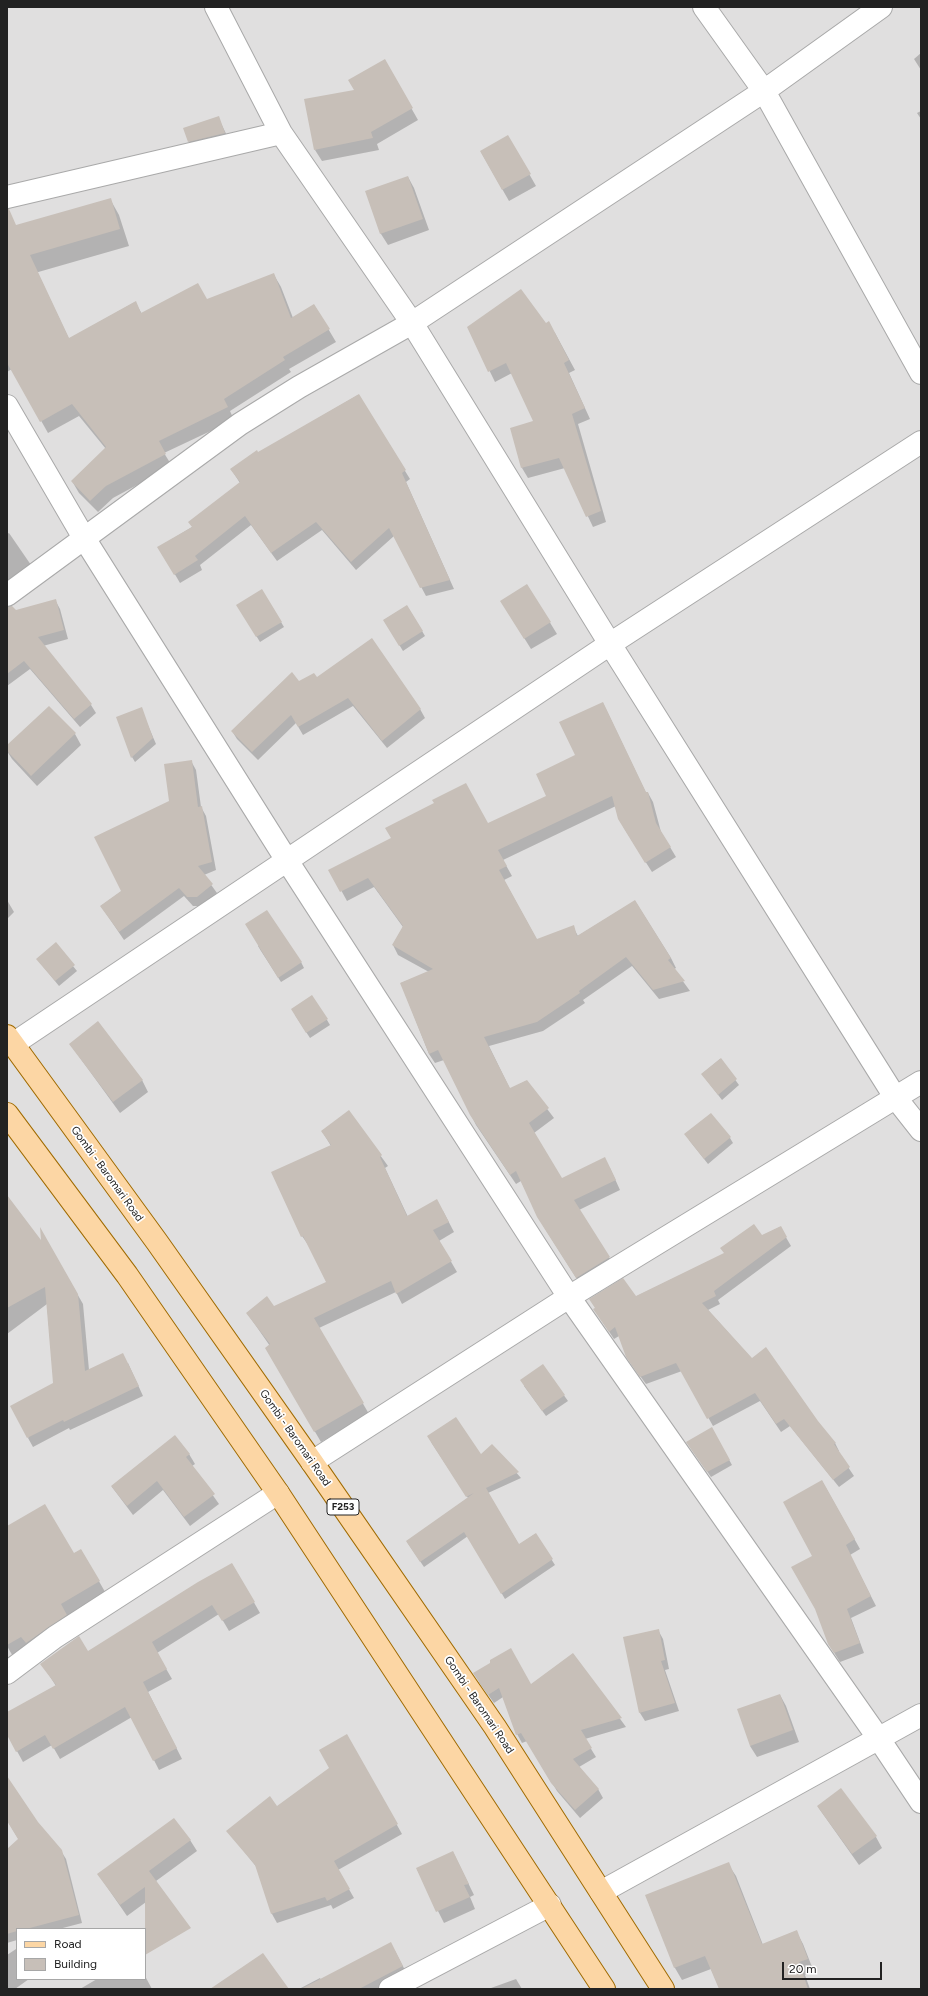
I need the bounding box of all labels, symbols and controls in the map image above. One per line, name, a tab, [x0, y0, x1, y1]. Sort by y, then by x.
street label: Gombi - Baromari Road	[68, 1124, 146, 1224]
street label: Gombi - Baromari Road	[257, 1387, 333, 1489]
road number: F253	[327, 1499, 359, 1515]
street label: Gombi - Baromari Road	[441, 1654, 517, 1756]
legend	[16, 1928, 146, 1980]
text: Road	[54, 1937, 82, 1951]
scale bar	[784, 1954, 884, 1980]
text: Building	[54, 1957, 97, 1971]
text: 20 m	[789, 1962, 817, 1976]

